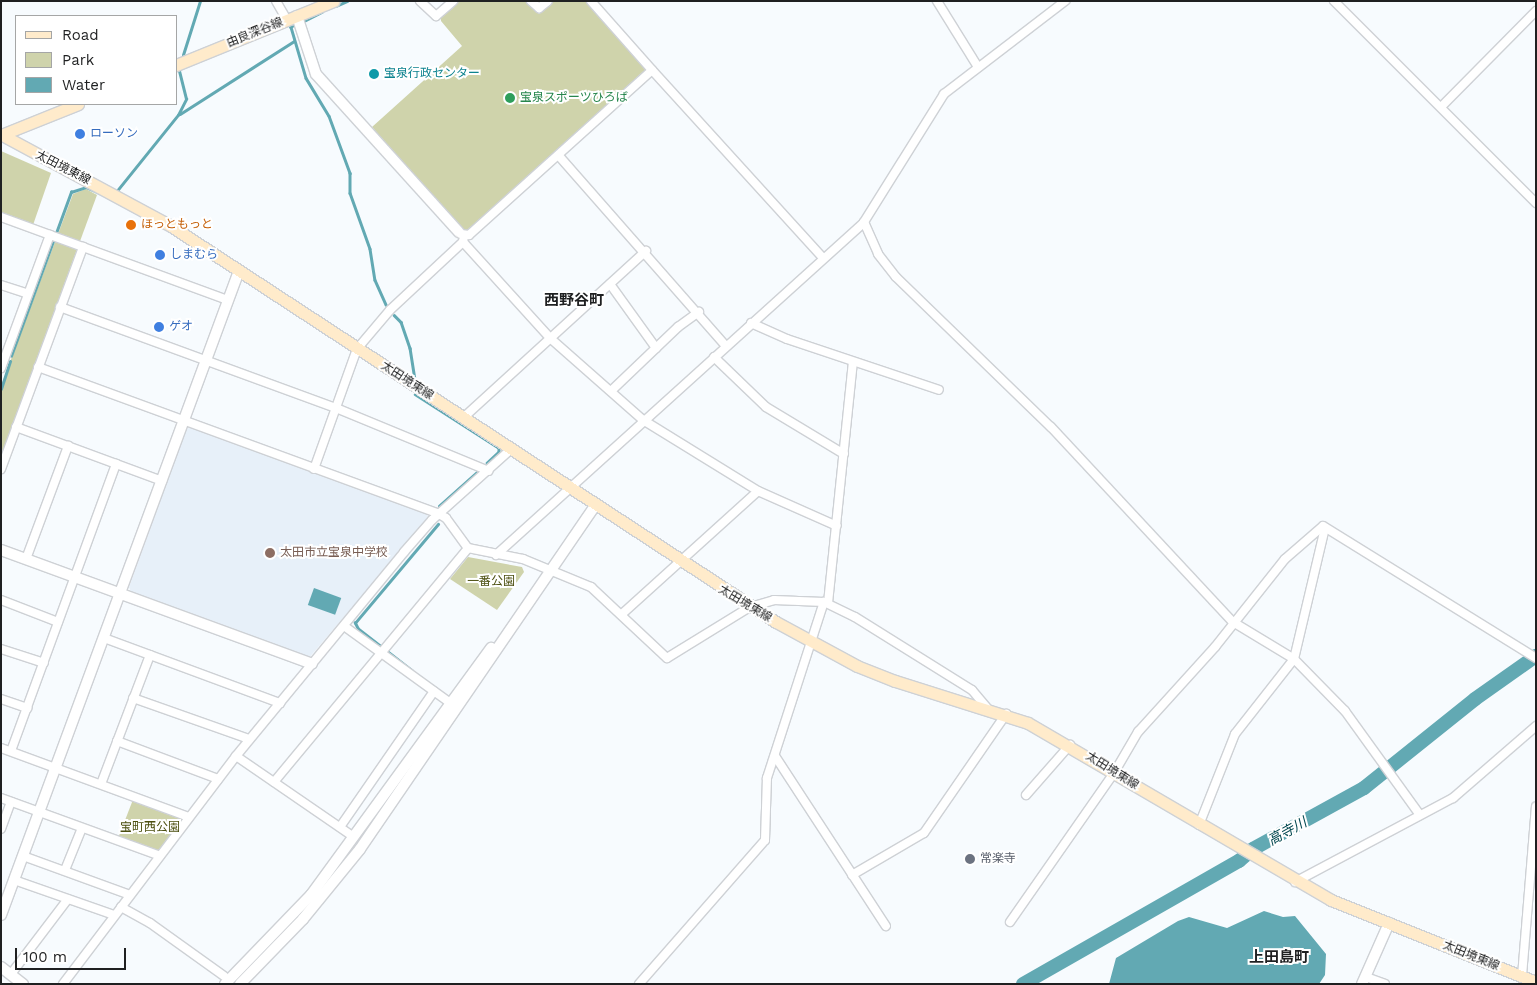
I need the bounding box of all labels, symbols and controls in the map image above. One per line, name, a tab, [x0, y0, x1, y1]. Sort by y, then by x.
legend	[15, 15, 178, 105]
street label: 由良深谷線	[224, 15, 286, 51]
text: Road	[62, 26, 99, 44]
text: Park	[62, 51, 94, 69]
place label: 宝泉行政センター	[384, 67, 480, 81]
marker: 宝泉行政センター	[368, 68, 380, 80]
text: Water	[62, 76, 105, 94]
place label: 宝泉スポーツひろば	[520, 91, 628, 105]
marker: 宝泉スポーツひろば	[504, 92, 516, 104]
place label: ローソン	[90, 127, 138, 141]
marker: ローソン	[74, 128, 86, 140]
street label: 太田境東線	[33, 148, 93, 188]
place label: ほっともっと	[141, 218, 213, 232]
marker: ほっともっと	[125, 219, 137, 231]
place label: しまむら	[170, 248, 218, 262]
marker: しまむら	[154, 249, 166, 261]
district label: 西野谷町	[544, 292, 604, 310]
place label: ゲオ	[169, 320, 193, 334]
marker: ゲオ	[153, 321, 165, 333]
street label: 太田境東線	[378, 359, 436, 403]
place label: 太田市立宝泉中学校	[280, 546, 388, 560]
marker: 太田市立宝泉中学校	[264, 547, 276, 559]
park label: 一番公園	[467, 575, 515, 589]
street label: 太田境東線	[716, 582, 774, 626]
street label: 太田境東線	[1083, 749, 1141, 793]
water label: 高寺川	[1265, 813, 1309, 849]
park label: 宝町西公園	[120, 821, 180, 835]
place label: 常楽寺	[980, 852, 1016, 866]
marker: 常楽寺	[964, 853, 976, 865]
scale bar	[18, 938, 129, 970]
street label: 太田境東線	[1440, 938, 1502, 974]
text: 100 m	[23, 948, 67, 966]
district label: 上田島町	[1249, 949, 1309, 967]

